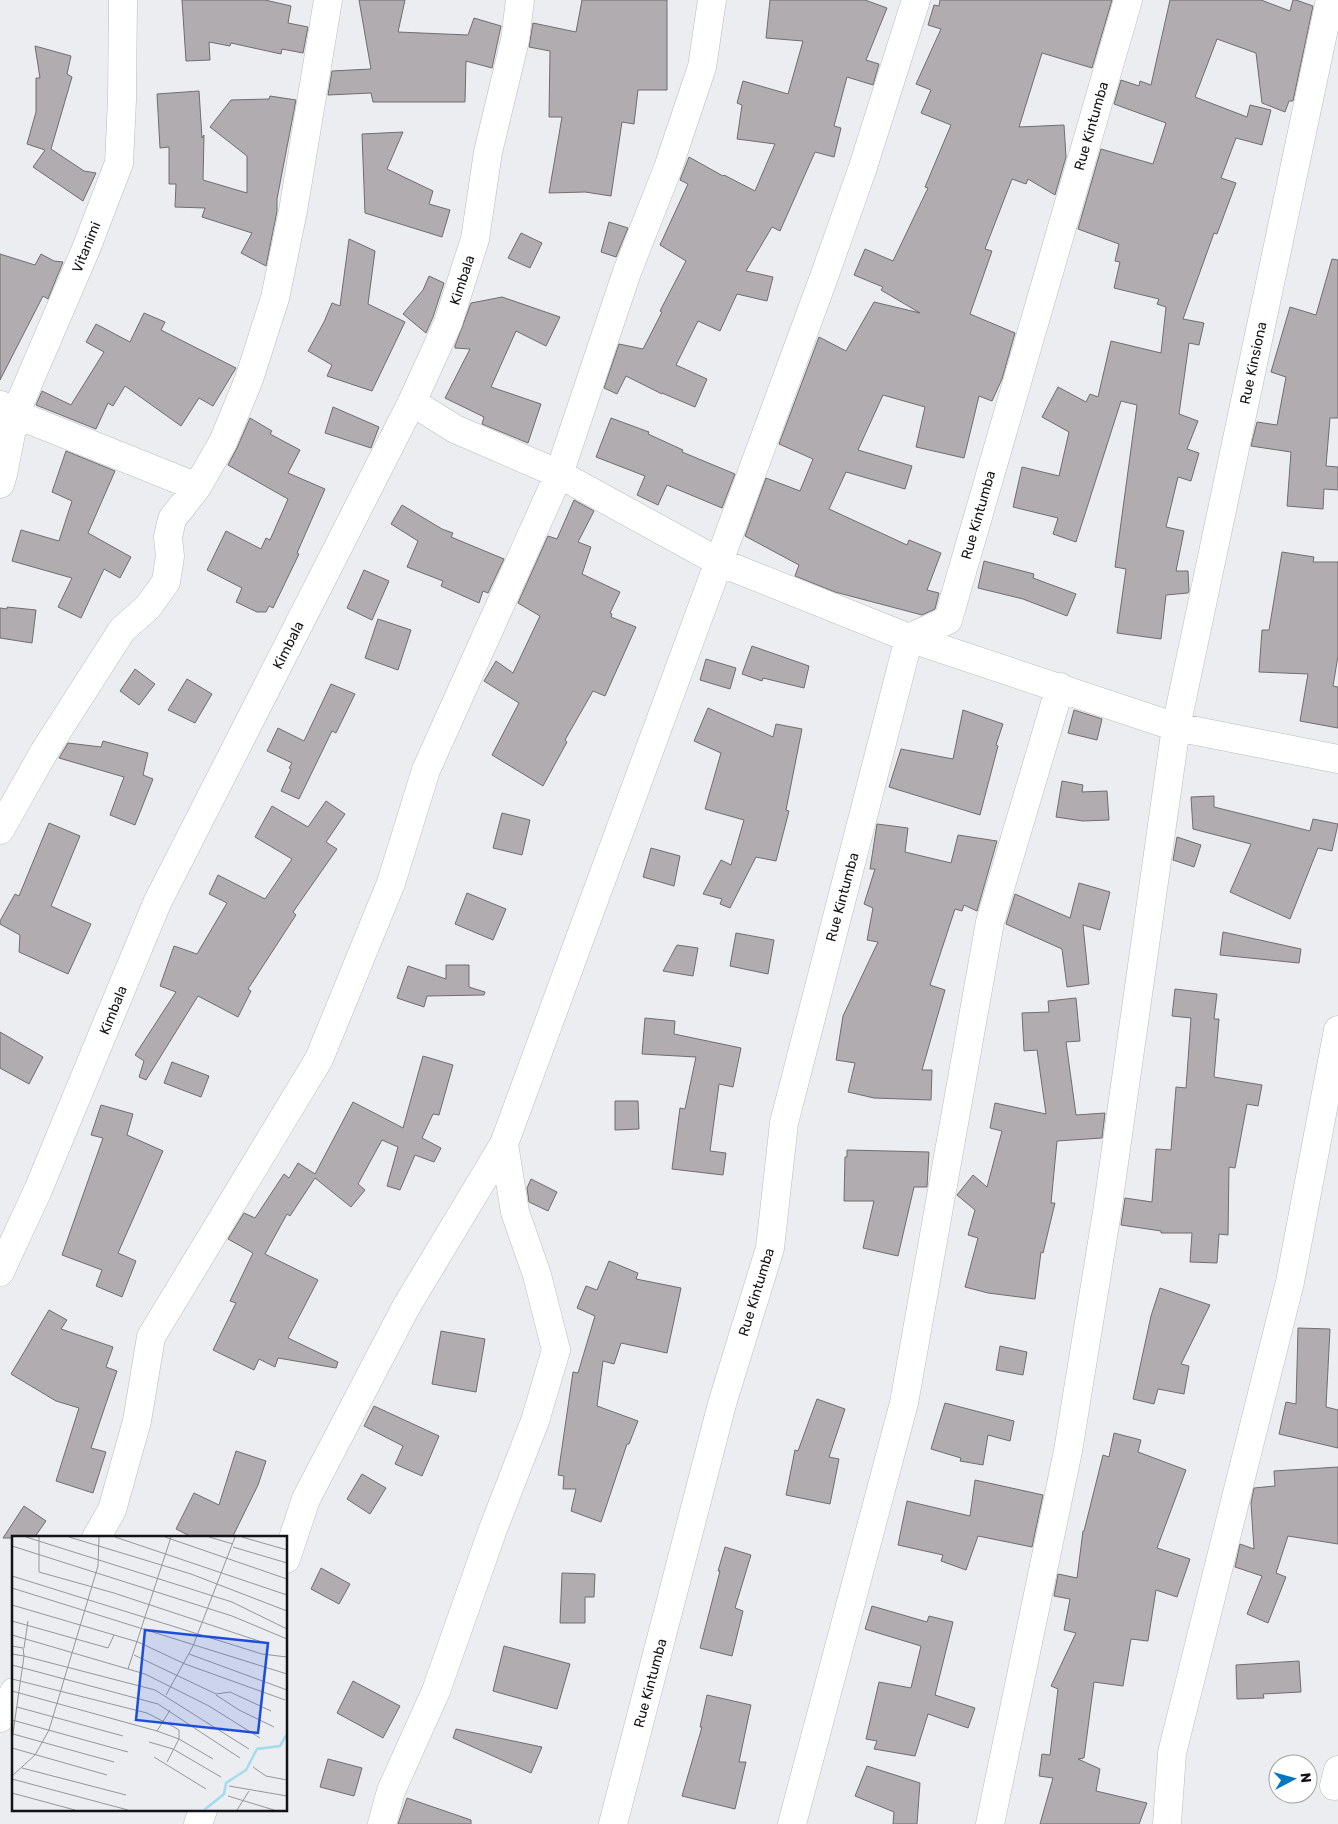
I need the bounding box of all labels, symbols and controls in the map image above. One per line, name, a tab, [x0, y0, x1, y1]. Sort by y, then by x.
street label: Rue Kintumba	[1071, 80, 1112, 172]
street label: Vitanimi	[69, 219, 104, 275]
street label: Kimbala	[446, 253, 479, 307]
street label: Rue Kinsiona	[1236, 320, 1271, 406]
street label: Rue Kintumba	[958, 469, 999, 561]
street label: Kimbala	[269, 618, 308, 672]
street label: Rue Kintumba	[822, 851, 863, 944]
street label: Kimbala	[96, 983, 131, 1037]
street label: Rue Kintumba	[735, 1246, 778, 1338]
inset map	[12, 1536, 288, 1812]
street label: Rue Kintumba	[630, 1637, 671, 1730]
north arrow	[1268, 1754, 1318, 1804]
text: N	[1296, 1772, 1314, 1784]

